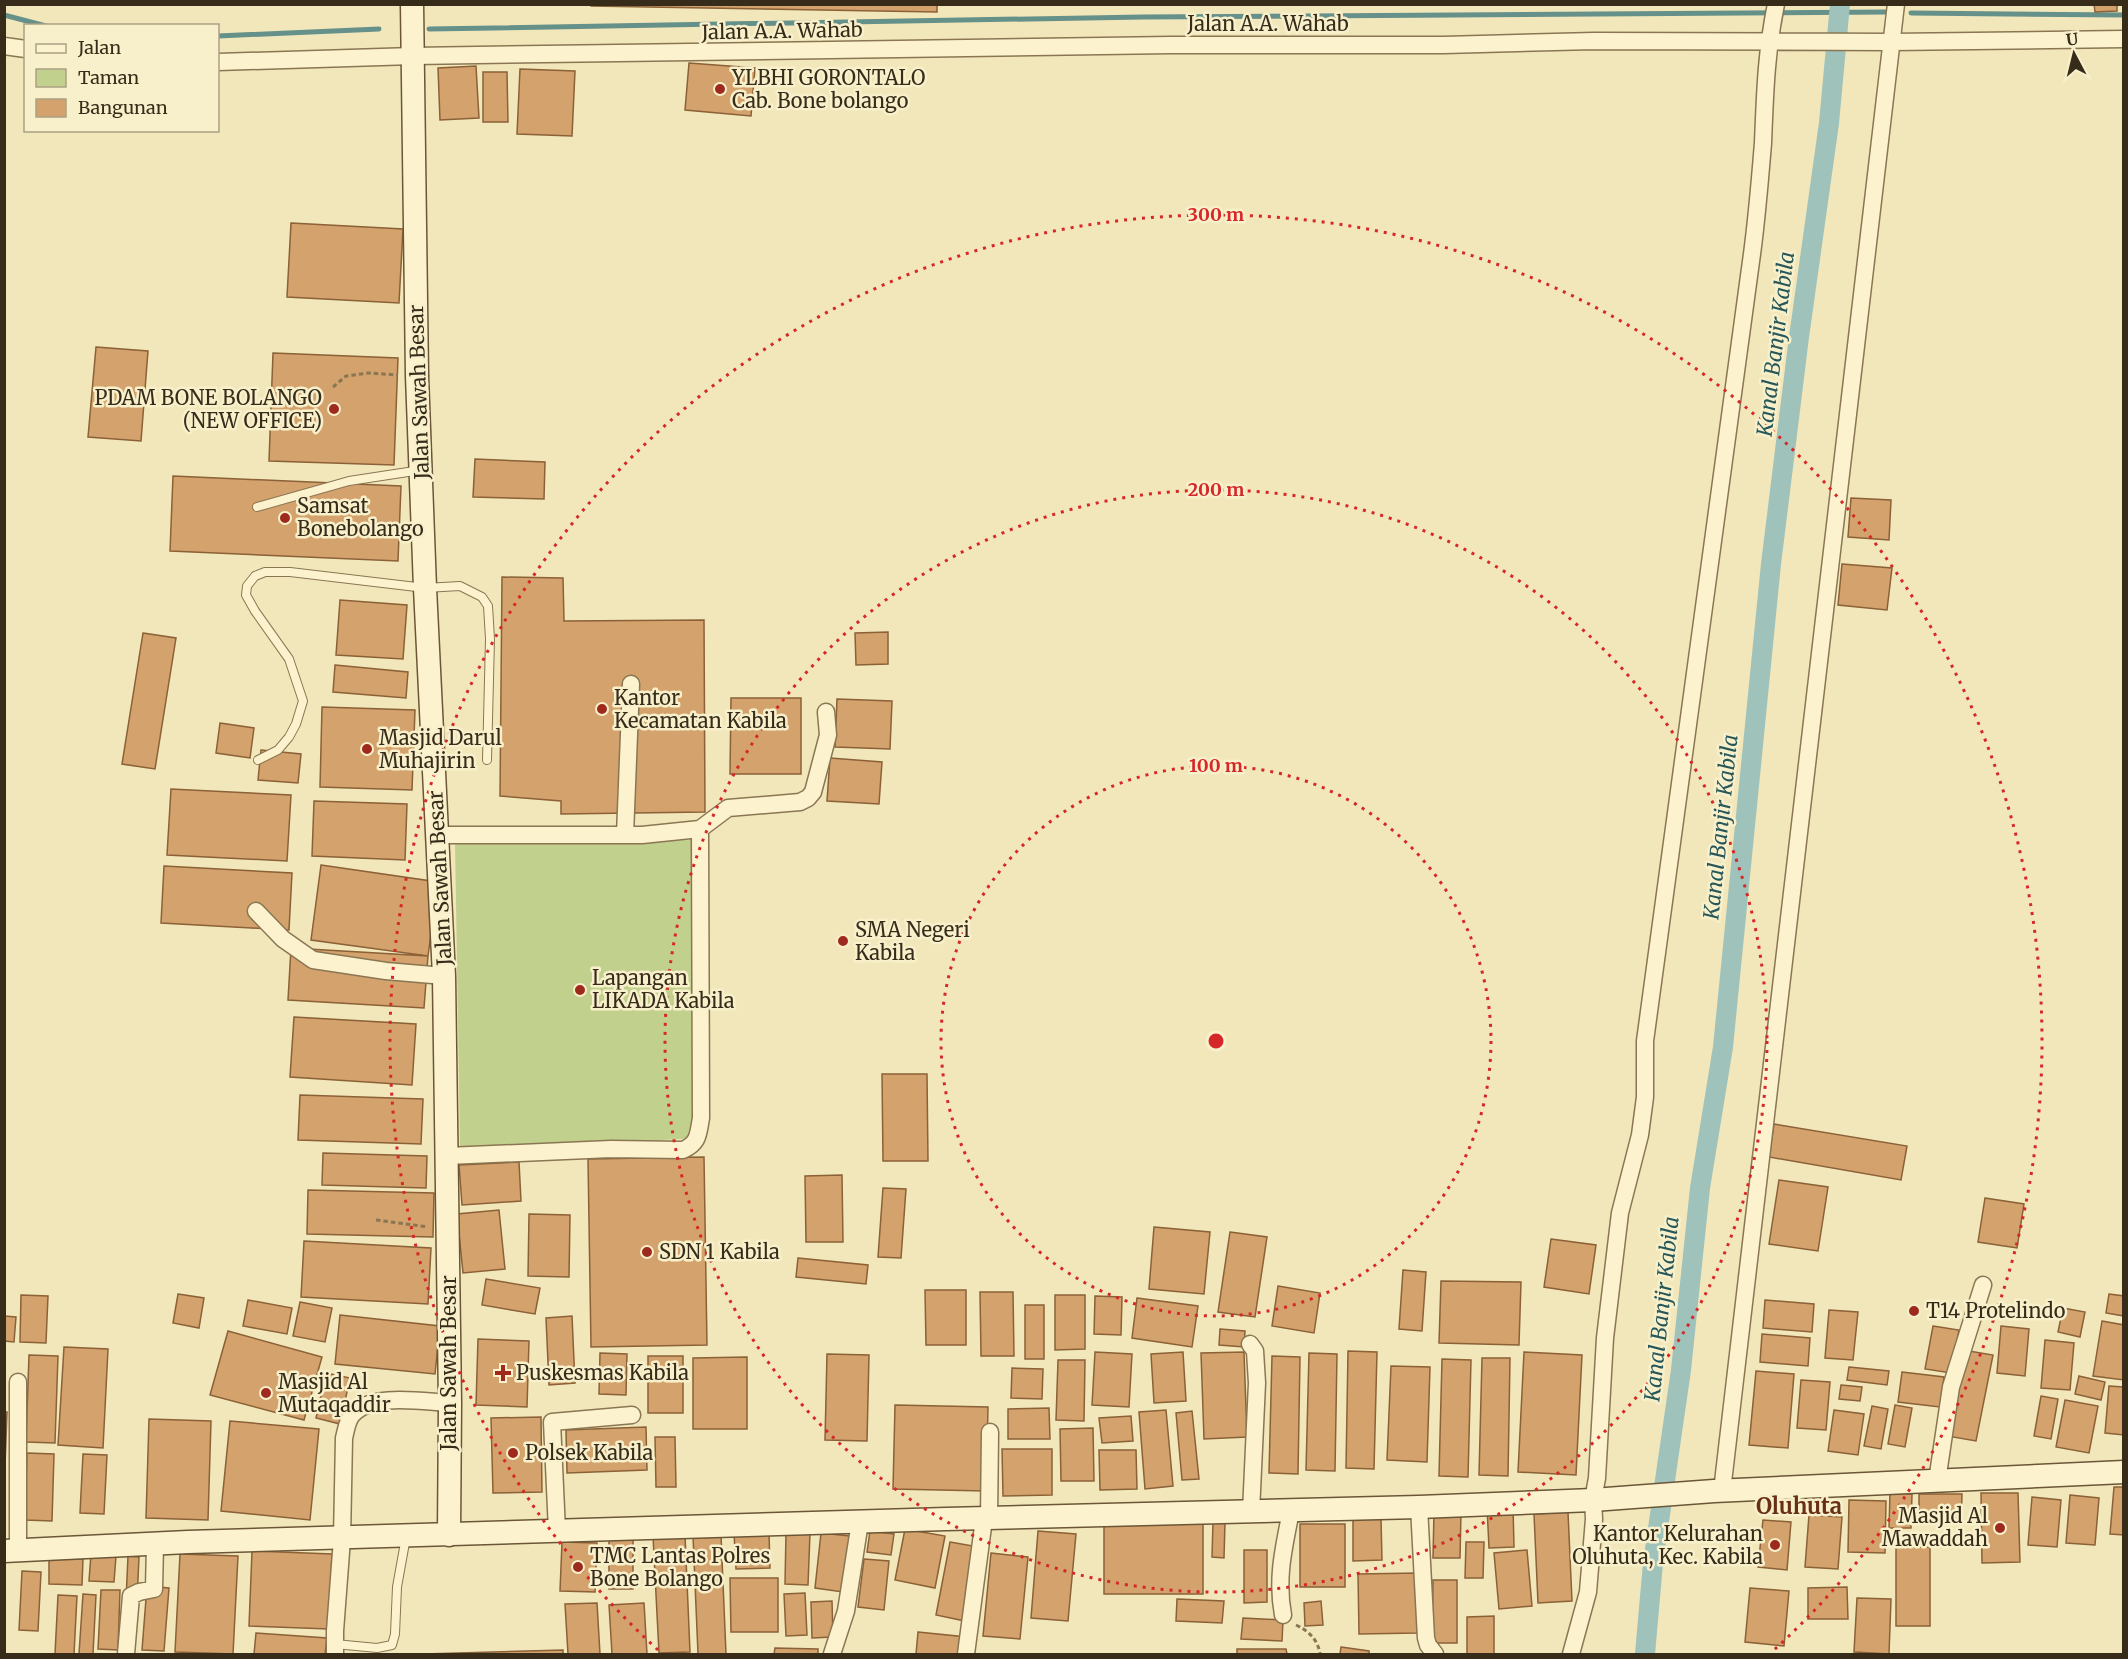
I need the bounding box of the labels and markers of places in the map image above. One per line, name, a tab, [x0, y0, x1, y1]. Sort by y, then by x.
place label: YLBHI GORONTALO Cab. Bone bolango	[731, 65, 925, 113]
marker: YLBHI GORONTALO Cab. Bone bolango	[713, 82, 727, 96]
place label: PDAM BONE BOLANGO (NEW OFFICE)	[95, 385, 322, 433]
marker: PDAM BONE BOLANGO (NEW OFFICE)	[327, 402, 341, 416]
place label: Samsat Bonebolango	[297, 493, 424, 541]
marker: Samsat Bonebolango	[278, 511, 292, 525]
place label: Kantor Kecamatan Kabila	[614, 685, 787, 733]
marker: Kantor Kecamatan Kabila	[595, 702, 609, 716]
place label: Masjid Darul Muhajirin	[379, 725, 502, 773]
marker: Masjid Darul Muhajirin	[360, 742, 374, 756]
place label: SMA Negeri Kabila	[855, 917, 970, 965]
marker: SMA Negeri Kabila	[836, 934, 850, 948]
place label: Lapangan LIKADA Kabila	[592, 965, 735, 1013]
marker: Lapangan LIKADA Kabila	[573, 983, 587, 997]
centre of rings	[1206, 1031, 1226, 1051]
place label: SDN 1 Kabila	[659, 1239, 780, 1264]
marker: SDN 1 Kabila	[640, 1245, 654, 1259]
place label: T14 Protelindo	[1926, 1298, 2066, 1323]
marker: T14 Protelindo	[1907, 1304, 1921, 1318]
place label: Puskesmas Kabila	[516, 1360, 689, 1385]
marker: Puskesmas Kabila	[494, 1364, 512, 1382]
place label: Masjid Al Mutaqaddir	[278, 1369, 391, 1417]
marker: Masjid Al Mutaqaddir	[259, 1386, 273, 1400]
place label: Polsek Kabila	[525, 1440, 653, 1465]
marker: Polsek Kabila	[506, 1446, 520, 1460]
place label: Masjid Al Mawaddah	[1882, 1503, 1988, 1551]
place label: Kantor Kelurahan Oluhuta, Kec. Kabila	[1572, 1521, 1763, 1569]
marker: Masjid Al Mawaddah	[1993, 1521, 2007, 1535]
marker: Kantor Kelurahan Oluhuta, Kec. Kabila	[1768, 1538, 1782, 1552]
place label: TMC Lantas Polres Bone Bolango	[590, 1543, 770, 1591]
marker: TMC Lantas Polres Bone Bolango	[571, 1560, 585, 1574]

